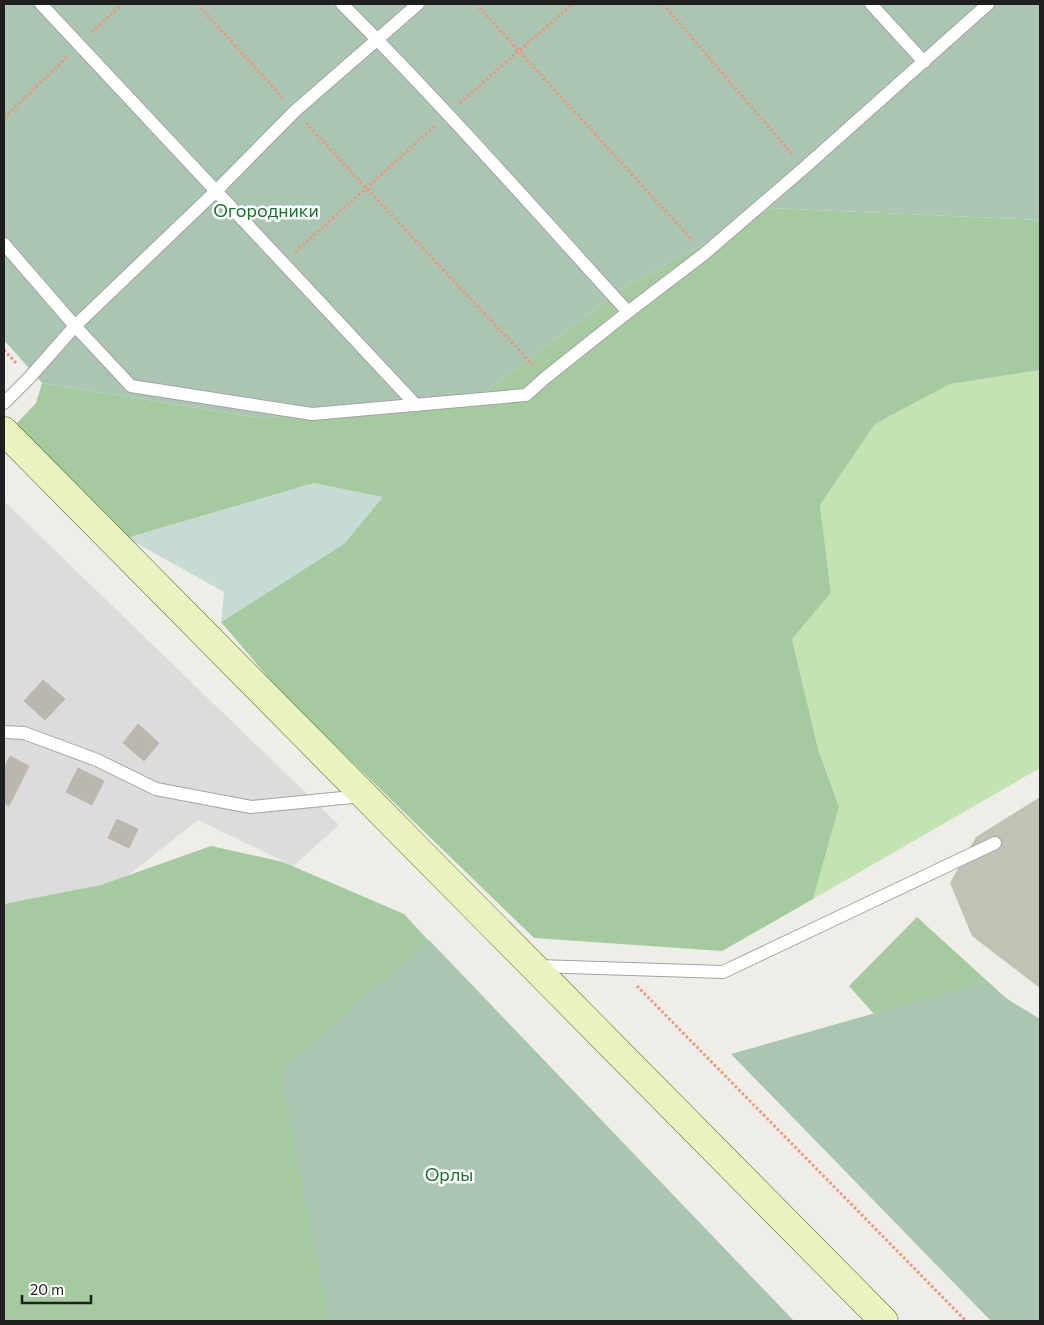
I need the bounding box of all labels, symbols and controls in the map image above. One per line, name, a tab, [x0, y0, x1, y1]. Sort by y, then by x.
park label: Огородники	[213, 199, 319, 221]
park label: Орлы	[425, 1163, 473, 1185]
scale bar	[22, 1272, 91, 1304]
text: 20 m	[30, 1280, 64, 1298]

